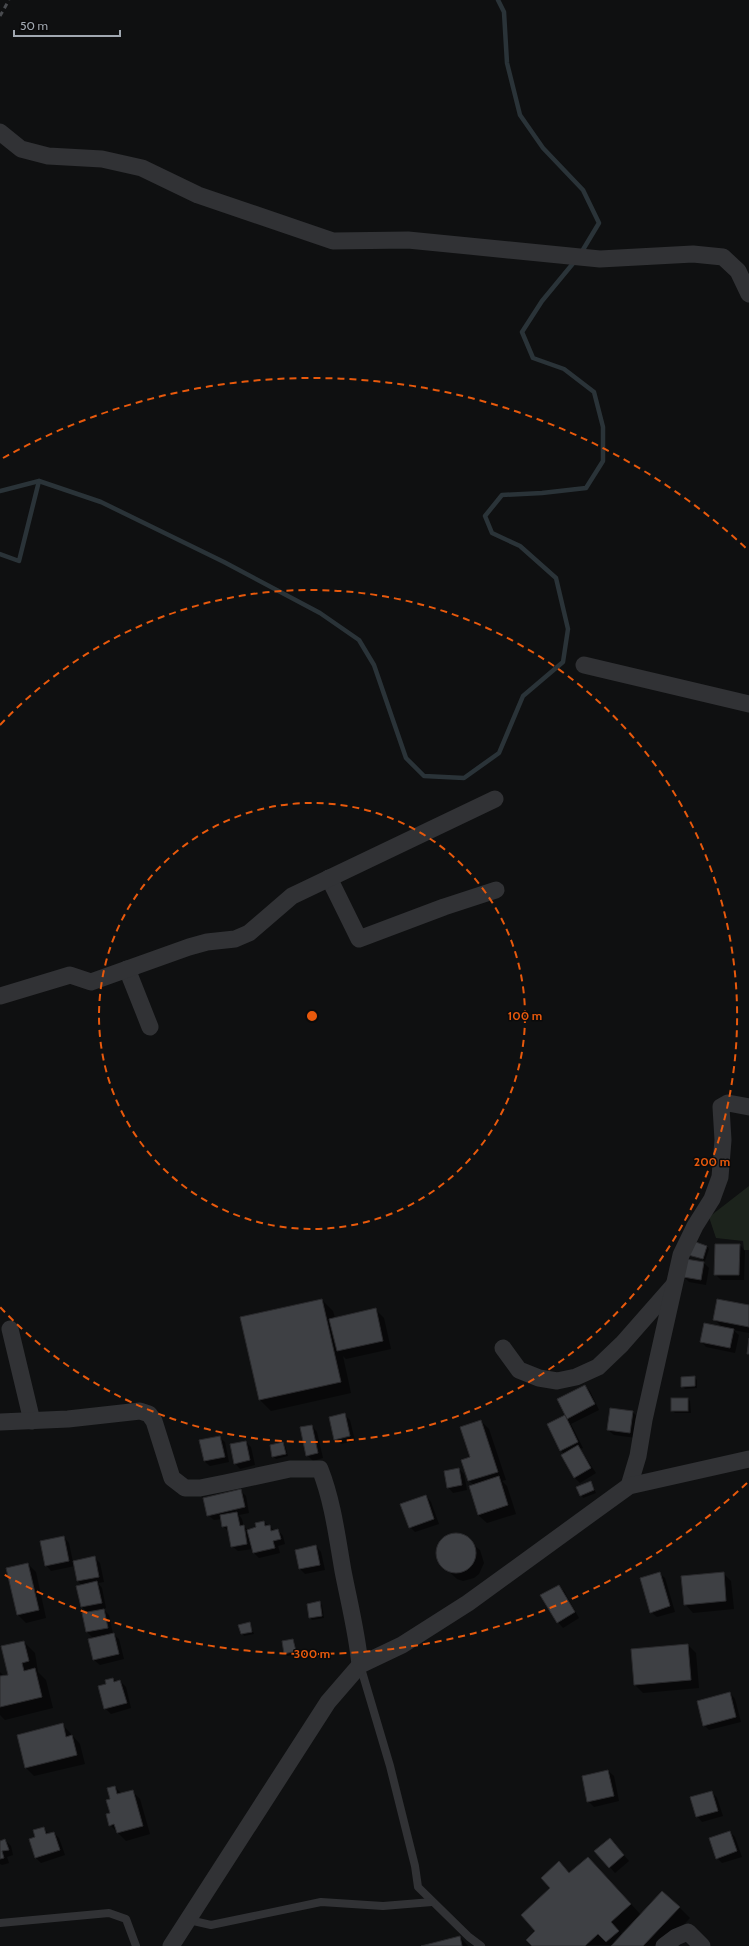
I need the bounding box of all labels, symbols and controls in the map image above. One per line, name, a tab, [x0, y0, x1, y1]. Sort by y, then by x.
scale bar	[14, 12, 120, 38]
text: 50 m	[20, 18, 48, 33]
text: 100 m	[508, 1008, 542, 1023]
centre of rings	[305, 1009, 319, 1023]
text: 200 m	[694, 1154, 730, 1169]
text: 300 m	[294, 1646, 330, 1661]

